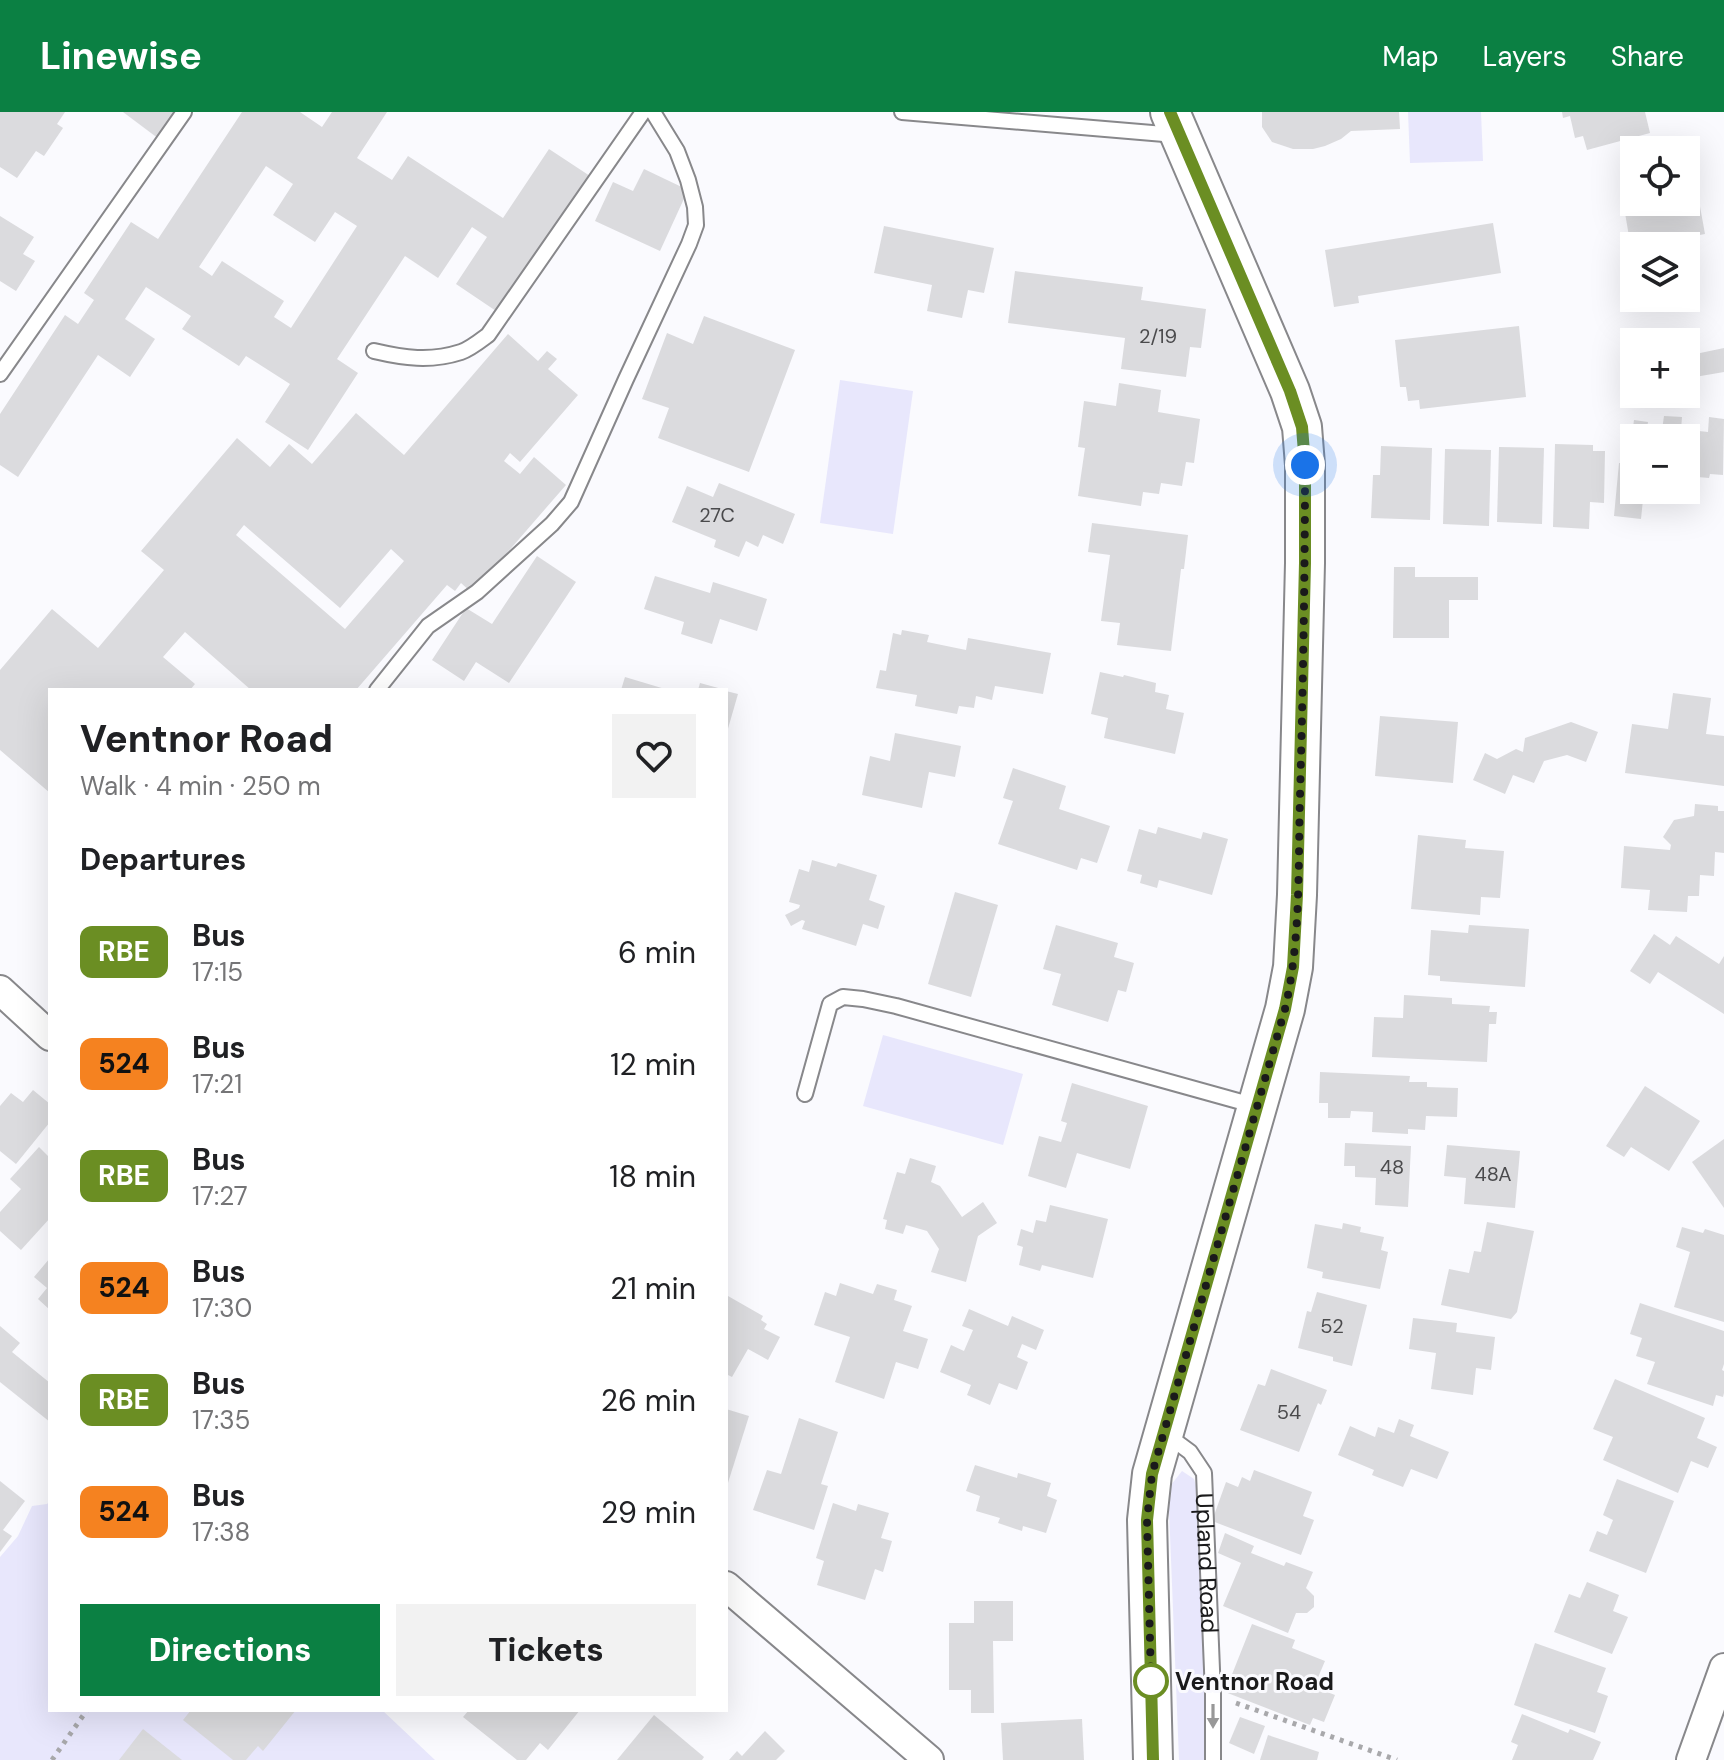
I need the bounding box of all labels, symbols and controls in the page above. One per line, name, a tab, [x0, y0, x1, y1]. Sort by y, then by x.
text: Linewise	[40, 31, 202, 81]
text: Map	[1382, 38, 1439, 75]
text: Layers	[1483, 38, 1567, 75]
text: Share	[1611, 38, 1684, 75]
map controls	[1620, 136, 1700, 504]
button: locate	[1620, 136, 1700, 216]
button: layers	[1620, 232, 1700, 312]
house number: 2/19	[1139, 323, 1177, 349]
button: +	[1620, 328, 1700, 408]
button: −	[1620, 424, 1700, 504]
your location	[1285, 445, 1325, 485]
house number: 27C	[699, 502, 735, 528]
text: Ventnor Road	[80, 714, 333, 764]
button: heart	[612, 714, 696, 798]
text: Walk · 4 min · 250 m	[80, 769, 321, 803]
text: Departures	[80, 840, 246, 879]
text: Bus	[192, 916, 246, 955]
text: RBE	[98, 933, 150, 970]
text: 6 min	[618, 933, 696, 972]
text: 17:15	[192, 955, 243, 989]
text: Bus	[192, 1028, 246, 1067]
text: 524	[98, 1045, 150, 1082]
text: 12 min	[610, 1045, 696, 1084]
text: 17:21	[192, 1067, 242, 1101]
text: Bus	[192, 1140, 246, 1179]
house number: 48	[1380, 1154, 1404, 1180]
text: RBE	[98, 1157, 150, 1194]
text: 18 min	[609, 1157, 696, 1196]
house number: 48A	[1475, 1161, 1511, 1187]
text: 17:27	[192, 1179, 248, 1213]
text: Bus	[192, 1252, 246, 1291]
text: 524	[98, 1269, 150, 1306]
text: 21 min	[610, 1269, 696, 1308]
text: 17:30	[192, 1291, 252, 1325]
house number: 52	[1320, 1313, 1344, 1339]
text: Bus	[192, 1364, 246, 1403]
text: RBE	[98, 1381, 150, 1418]
text: 26 min	[601, 1381, 696, 1420]
house number: 54	[1277, 1399, 1301, 1425]
text: 17:35	[192, 1403, 250, 1437]
text: Bus	[192, 1476, 246, 1515]
street label: Upland Road	[1189, 1492, 1226, 1634]
text: 524	[98, 1493, 150, 1530]
text: 29 min	[601, 1493, 696, 1532]
text: 17:38	[192, 1515, 250, 1549]
button: Directions	[80, 1604, 380, 1696]
button: Tickets	[396, 1604, 696, 1696]
marker: Ventnor Road	[1134, 1664, 1168, 1698]
place label: Ventnor Road	[1175, 1666, 1334, 1697]
one-way arrow	[1207, 1704, 1219, 1729]

